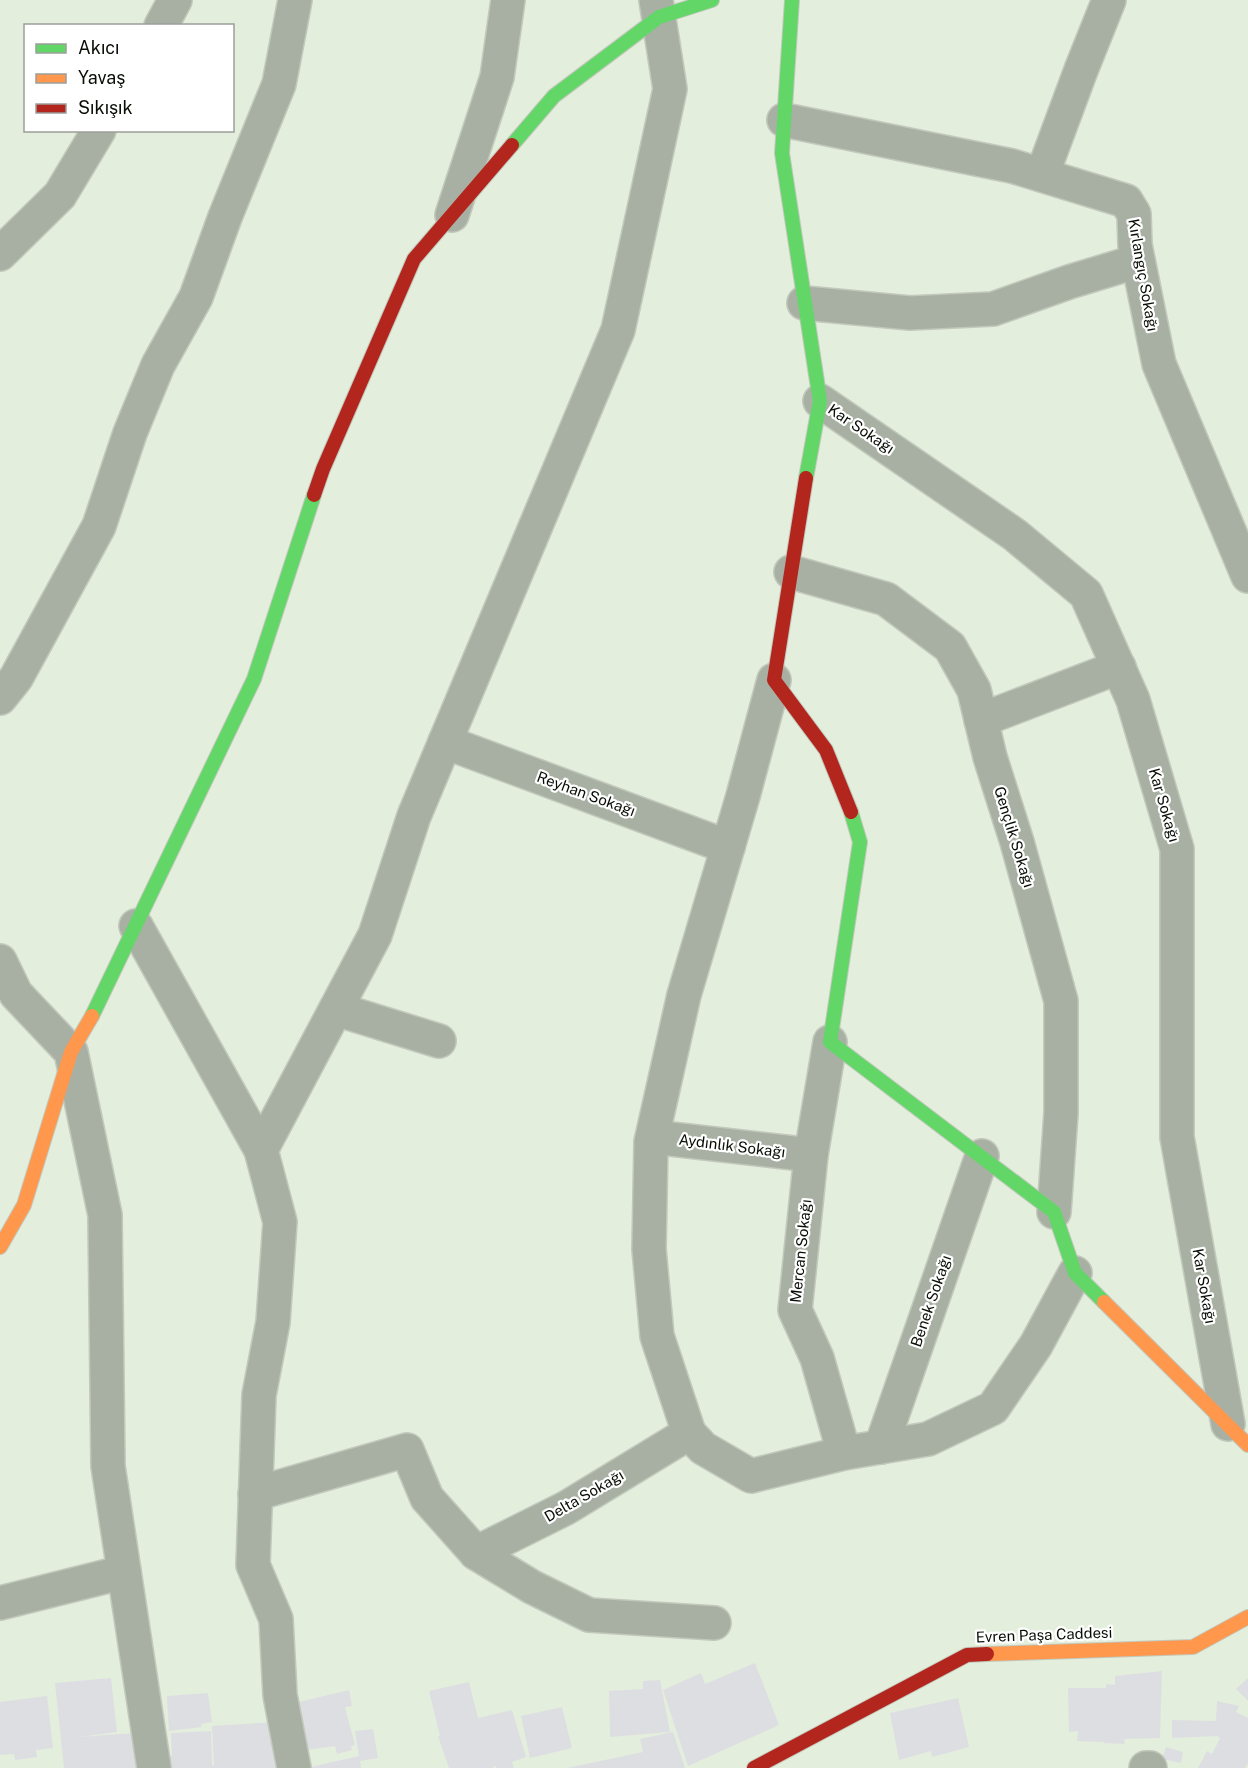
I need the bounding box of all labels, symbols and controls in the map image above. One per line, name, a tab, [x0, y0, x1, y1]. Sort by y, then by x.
legend	[24, 24, 234, 132]
text: Akıcı	[78, 37, 119, 58]
text: Yavaş	[78, 67, 125, 88]
text: Sıkışık	[78, 97, 133, 118]
street label: Kırlangıç Sokağı	[1125, 217, 1162, 332]
street label: Kar Sokağı	[825, 400, 898, 457]
street label: Kar Sokağı	[1146, 766, 1183, 844]
street label: Reyhan Sokağı	[535, 768, 638, 819]
street label: Gençlik Sokağı	[991, 784, 1038, 889]
street label: Aydınlık Sokağı	[678, 1131, 786, 1160]
street label: Mercan Sokağı	[787, 1198, 814, 1304]
street label: Kar Sokağı	[1190, 1247, 1219, 1325]
street label: Benek Sokağı	[907, 1253, 954, 1349]
street label: Delta Sokağı	[541, 1466, 626, 1525]
street label: Evren Paşa Caddesi	[975, 1624, 1113, 1645]

